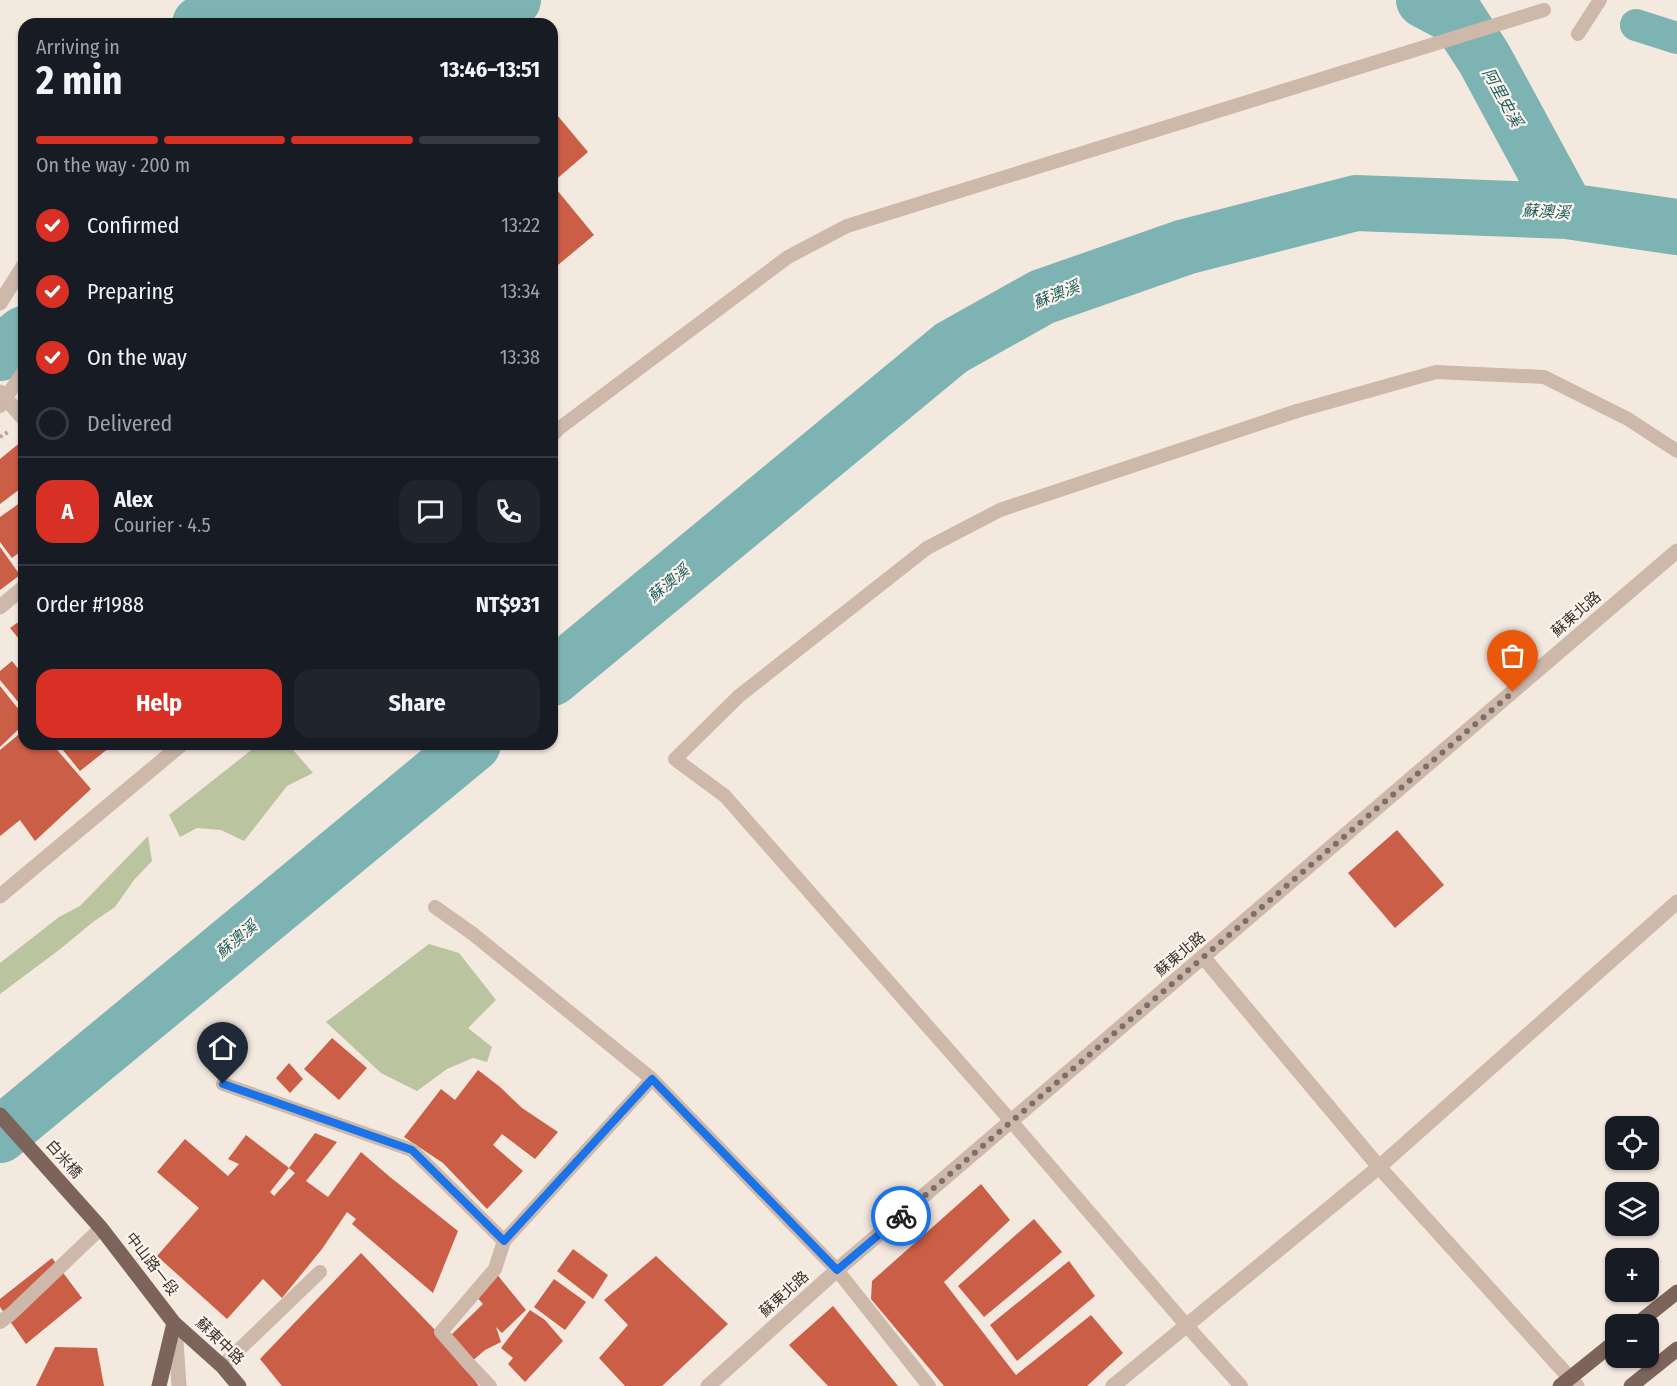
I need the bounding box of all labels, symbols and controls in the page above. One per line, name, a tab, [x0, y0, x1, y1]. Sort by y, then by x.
text: Arriving in	[36, 35, 120, 59]
text: 13:46–13:51	[440, 56, 540, 83]
text: 2 min	[36, 58, 122, 104]
water label: 阿里史溪	[1479, 65, 1527, 132]
text: On the way · 200 m	[36, 153, 190, 177]
water label: 蘇澳溪	[1522, 201, 1572, 222]
icon: check	[36, 209, 69, 242]
text: Confirmed	[87, 212, 180, 239]
text: 13:22	[501, 213, 540, 237]
icon: check	[36, 275, 69, 308]
water label: 蘇澳溪	[1030, 276, 1084, 312]
text: Preparing	[87, 278, 173, 305]
text: 13:34	[500, 279, 540, 303]
icon: check	[36, 341, 69, 374]
text: On the way	[87, 344, 187, 371]
text: 13:38	[500, 345, 540, 369]
text: Delivered	[87, 410, 172, 437]
button: chat	[399, 480, 462, 543]
button: phone	[477, 480, 540, 543]
text: Alex	[114, 486, 153, 513]
text: A	[62, 498, 73, 525]
text: Courier · 4.5	[114, 513, 211, 537]
water label: 蘇澳溪	[644, 559, 694, 606]
street label: 蘇東北路	[1547, 588, 1605, 640]
text: Order #1988	[36, 591, 144, 618]
text: NT$931	[476, 591, 540, 618]
pin	[1487, 630, 1538, 692]
icon: bag	[1496, 639, 1529, 672]
button: Help	[36, 669, 282, 738]
button: Share	[294, 669, 540, 738]
water label: 蘇澳溪	[212, 915, 262, 962]
street label: 蘇東北路	[1151, 928, 1209, 980]
pin	[197, 1022, 248, 1084]
icon: home	[206, 1031, 239, 1064]
map controls	[1605, 1116, 1659, 1368]
button: locate	[1605, 1116, 1659, 1170]
street label: 白米橋	[42, 1136, 86, 1182]
button: layers	[1605, 1182, 1659, 1236]
courier	[871, 1186, 931, 1246]
icon: bike	[885, 1200, 918, 1233]
street label: 中山路一段	[122, 1229, 182, 1299]
button: +	[1605, 1248, 1659, 1302]
street label: 蘇東北路	[756, 1267, 812, 1321]
street label: 蘇東中路	[192, 1314, 248, 1368]
button: −	[1605, 1314, 1659, 1368]

